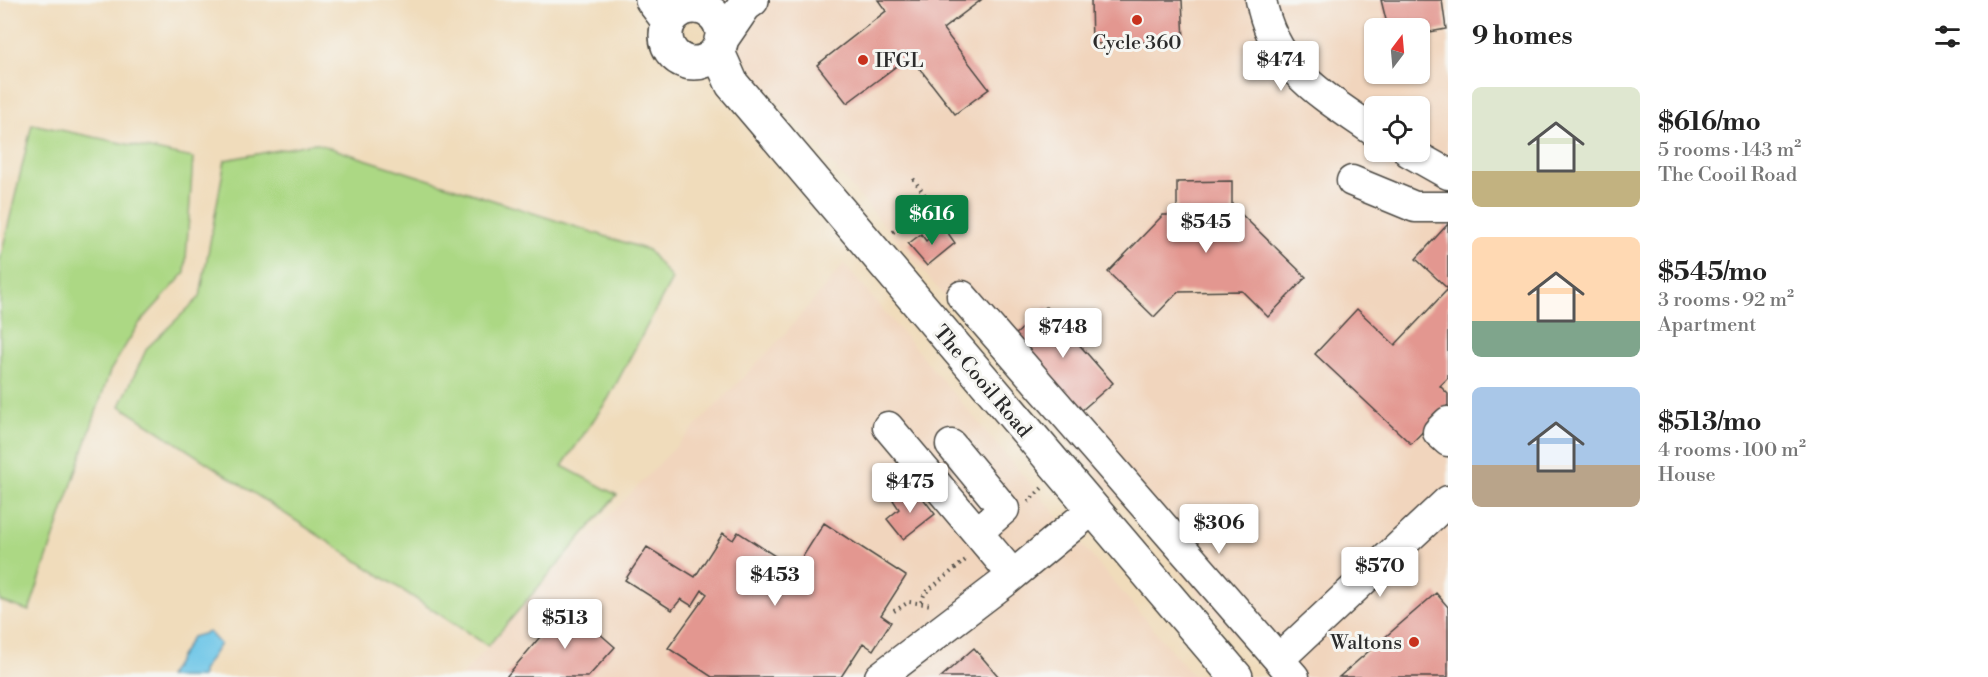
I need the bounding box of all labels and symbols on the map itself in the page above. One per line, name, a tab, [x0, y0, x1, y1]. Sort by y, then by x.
marker: Cycle 360	[1130, 13, 1144, 27]
north arrow	[1364, 18, 1430, 84]
place label: Cycle 360	[1092, 31, 1182, 56]
pin: $474	[1245, 41, 1317, 92]
place label: IFGL	[875, 49, 924, 74]
marker: IFGL	[856, 53, 870, 67]
pin: $616	[896, 195, 968, 246]
pin: $545	[1170, 203, 1242, 254]
pin: $748	[1027, 308, 1099, 359]
street label: The Cooil Road	[928, 321, 1037, 444]
pin: $475	[874, 463, 946, 514]
pin: $306	[1183, 504, 1255, 555]
pin: $570	[1344, 547, 1416, 598]
pin: $453	[739, 556, 811, 607]
pin: $513	[529, 599, 601, 650]
place label: Waltons	[1329, 631, 1402, 656]
marker: Waltons	[1407, 635, 1421, 649]

